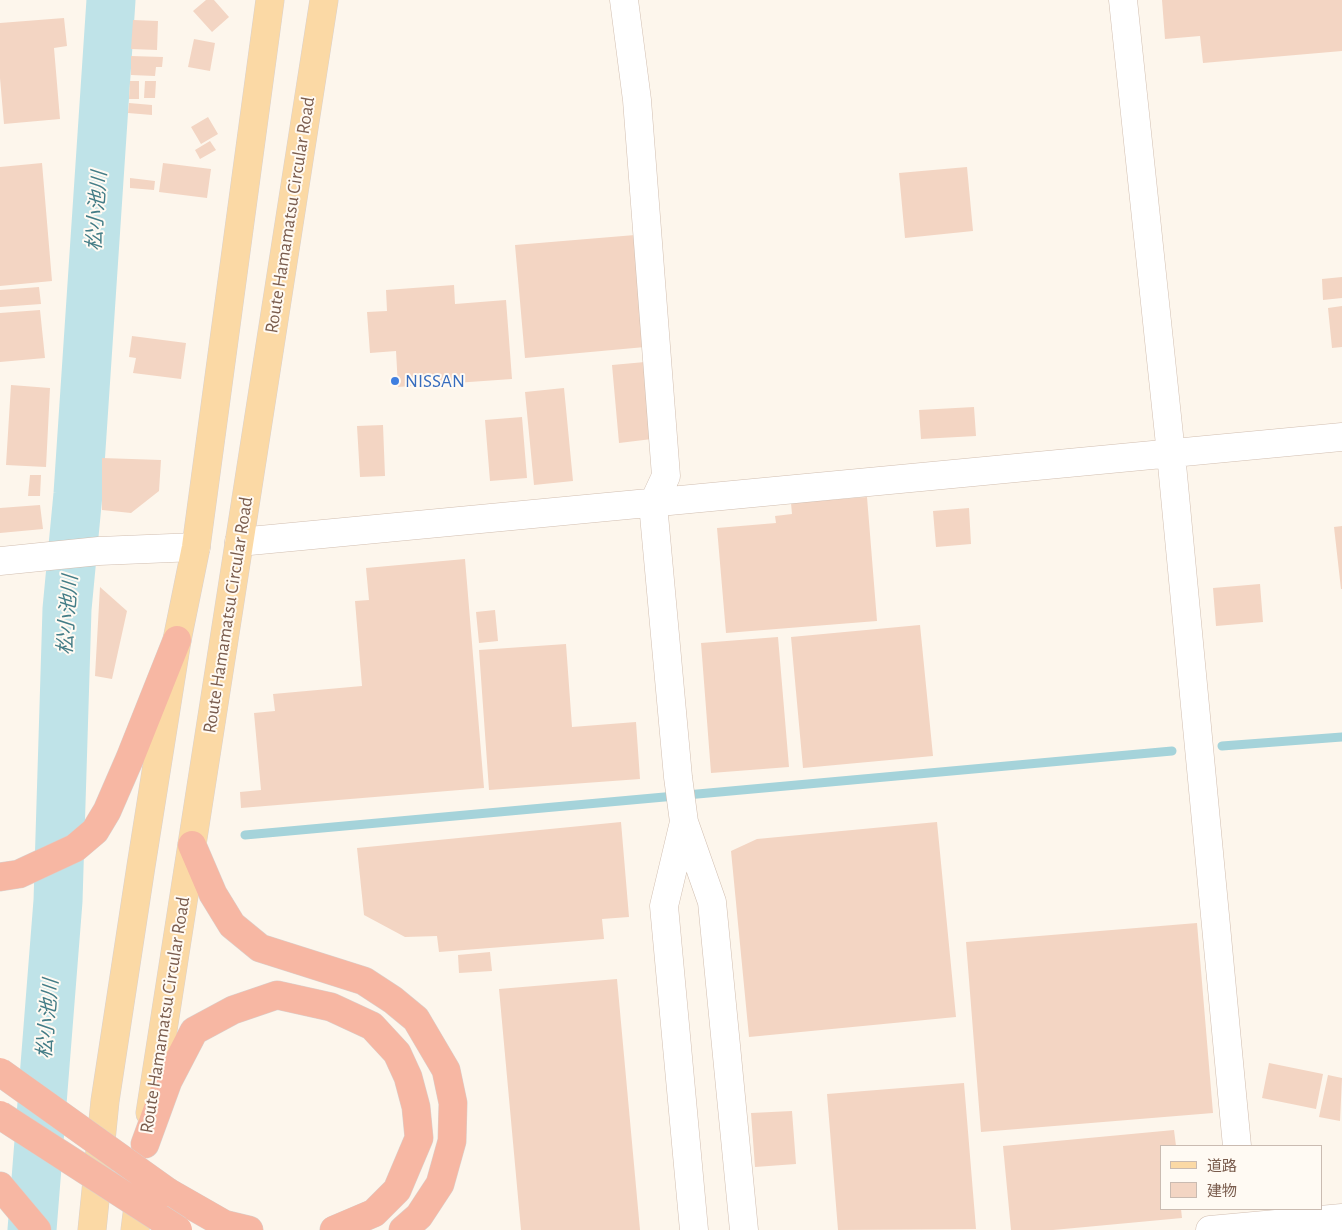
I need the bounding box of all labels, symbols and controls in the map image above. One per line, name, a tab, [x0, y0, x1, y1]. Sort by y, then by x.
street label: Route Hamamatsu Circular Road	[260, 95, 320, 335]
water label: 松小池川	[82, 170, 112, 252]
place label: NISSAN	[405, 370, 465, 392]
marker: NISSAN	[389, 375, 401, 387]
street label: Route Hamamatsu Circular Road	[198, 495, 258, 735]
water label: 松小池川	[53, 574, 83, 656]
street label: Route Hamamatsu Circular Road	[135, 895, 195, 1135]
water label: 松小池川	[33, 978, 63, 1060]
legend	[1160, 1145, 1322, 1210]
text: 道路	[1207, 1159, 1237, 1174]
text: 建物	[1207, 1184, 1237, 1199]

